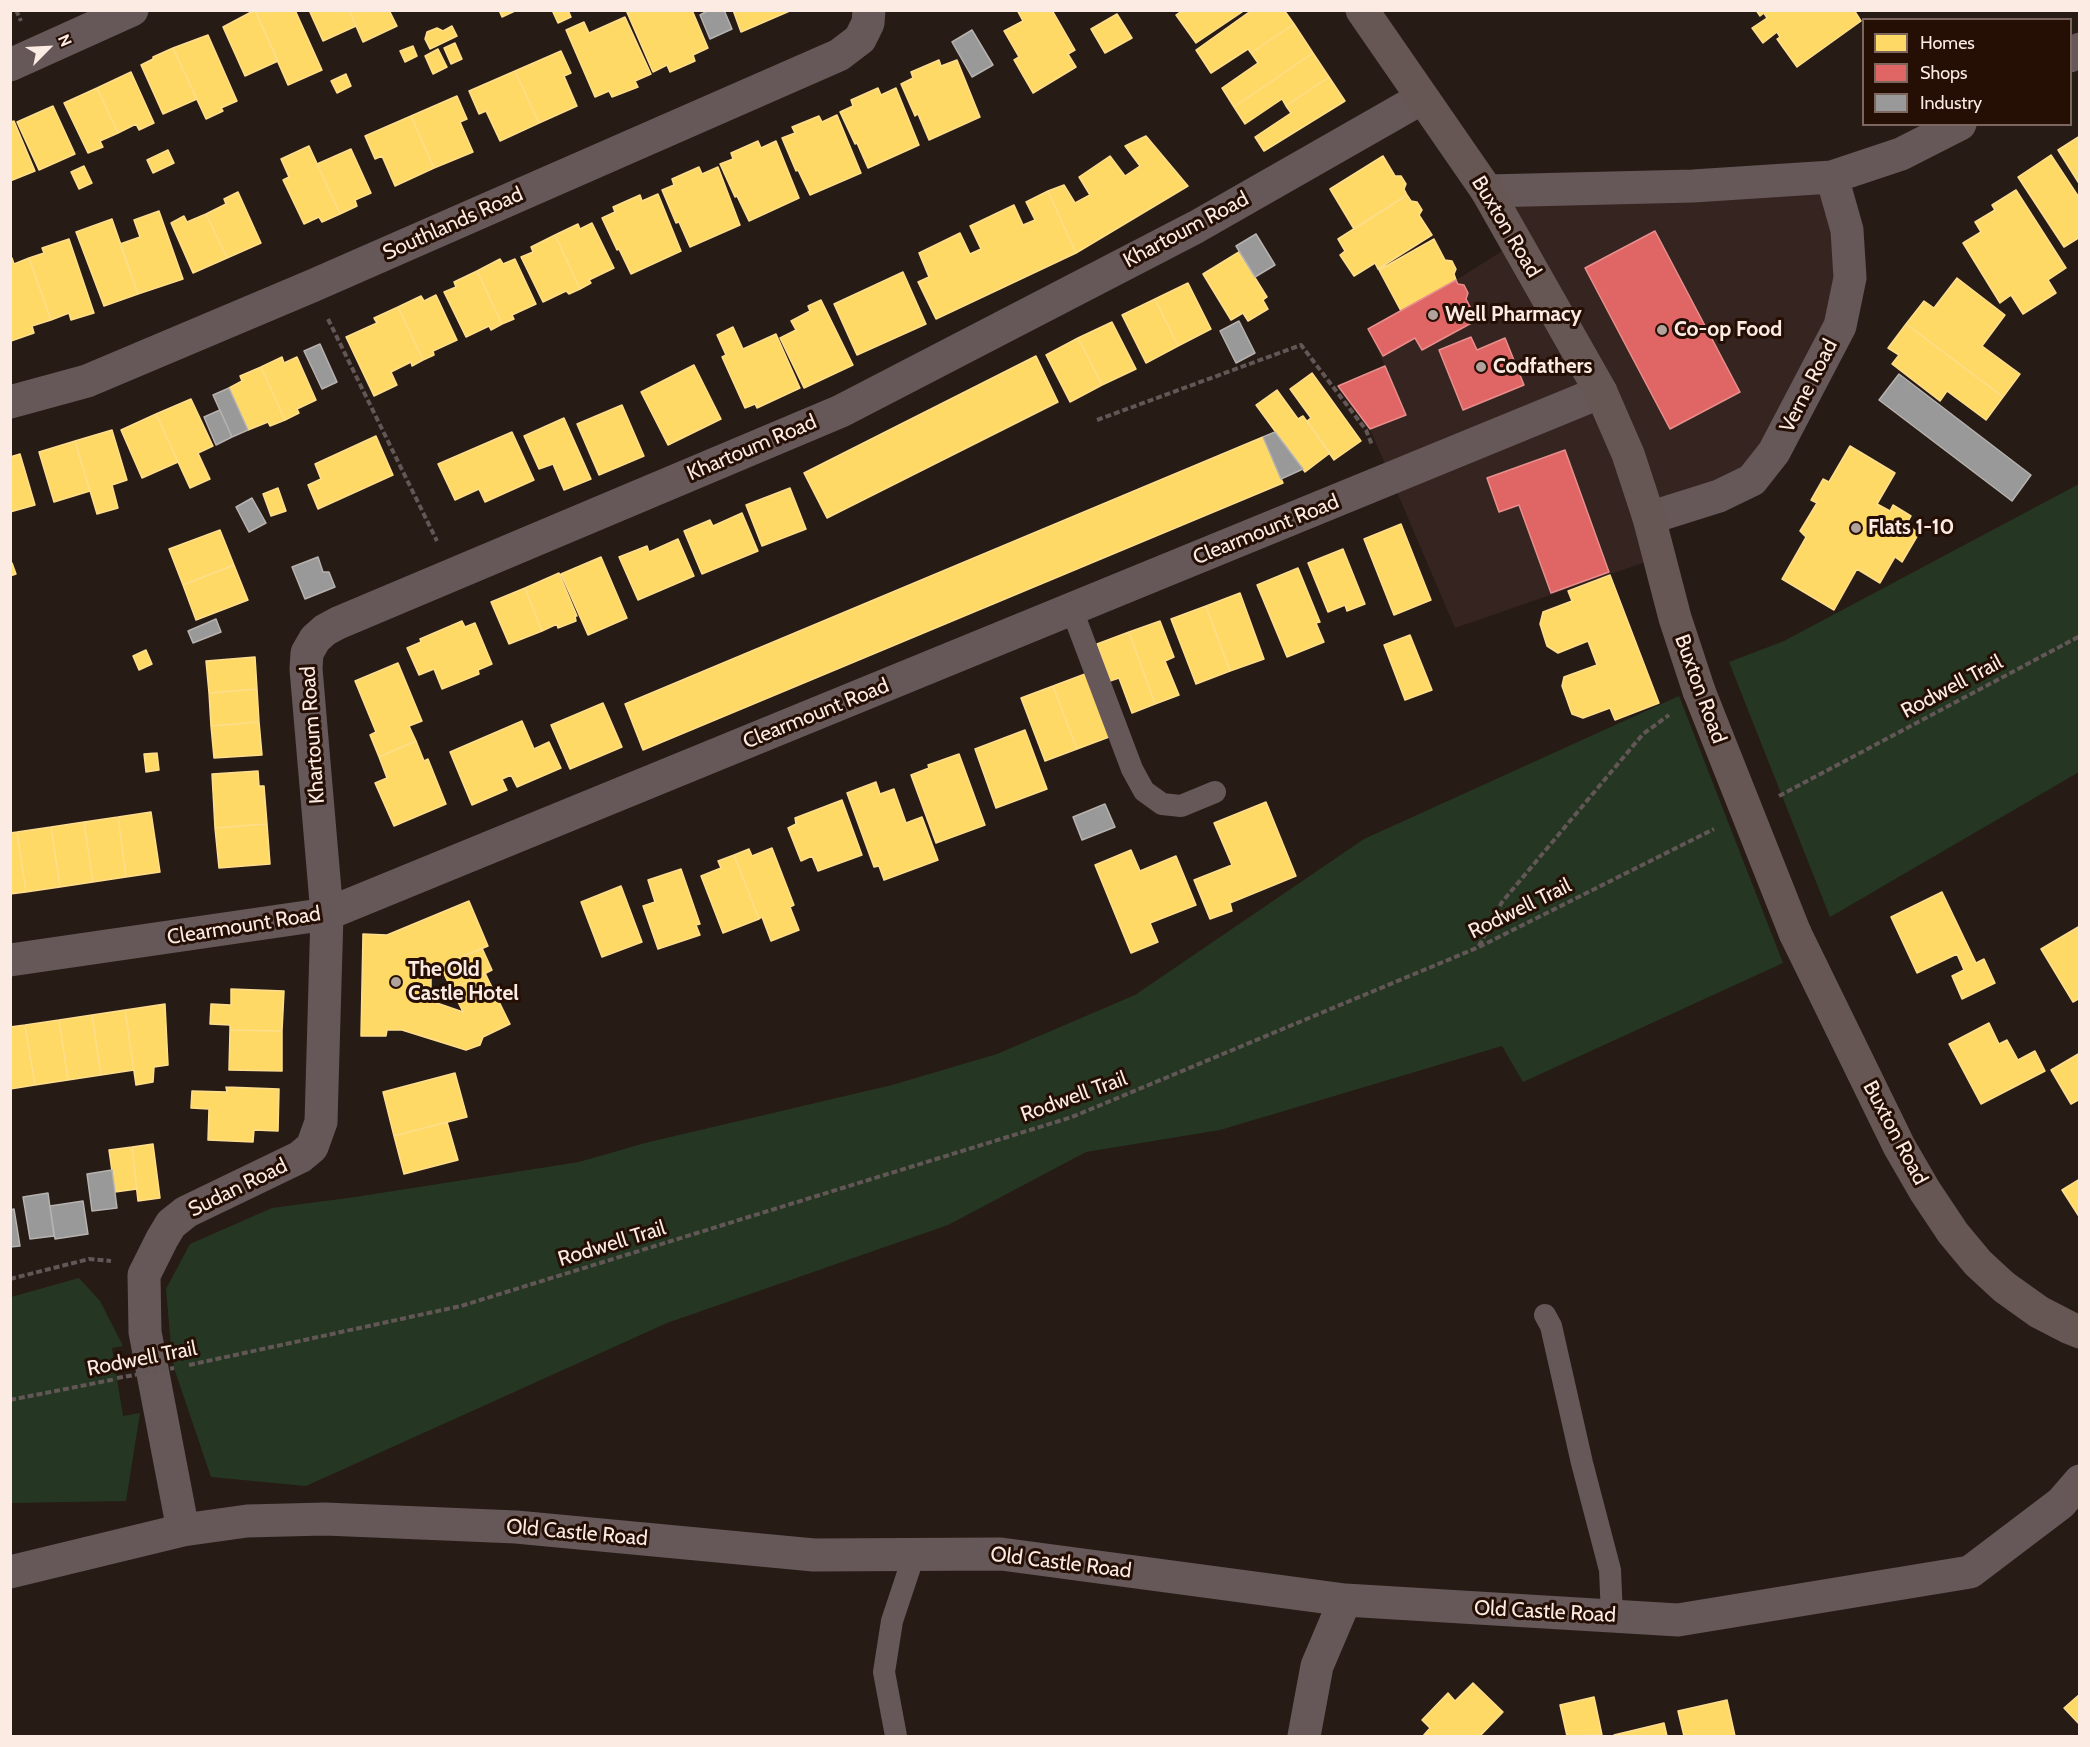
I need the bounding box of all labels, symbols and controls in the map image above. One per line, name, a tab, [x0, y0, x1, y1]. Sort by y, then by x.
north arrow	[18, 18, 78, 78]
legend	[1862, 18, 2072, 126]
text: N	[54, 31, 76, 50]
text: Homes	[1920, 32, 1975, 54]
text: Shops	[1920, 62, 1968, 84]
text: Industry	[1920, 92, 1982, 114]
street label: Buxton Road	[1466, 172, 1546, 282]
street label: Southlands Road	[379, 182, 527, 266]
street label: Khartoum Road	[1119, 186, 1253, 274]
place label: Well Pharmacy	[1445, 302, 1582, 328]
marker: Well Pharmacy	[1426, 308, 1440, 322]
place label: Co-op Food	[1674, 317, 1782, 343]
marker: Co-op Food	[1655, 323, 1669, 337]
street label: Verne Road	[1775, 335, 1843, 437]
place label: Codfathers	[1493, 354, 1592, 380]
marker: Codfathers	[1474, 360, 1488, 374]
street label: Khartoum Road	[683, 409, 821, 487]
street label: Clearmount Road	[1189, 489, 1343, 571]
place label: Flats 1-10	[1868, 515, 1954, 541]
marker: Flats 1-10	[1849, 521, 1863, 535]
street label: Buxton Road	[1669, 631, 1731, 747]
street label: Rodwell Trail	[1897, 650, 2007, 724]
street label: Khartoum Road	[296, 665, 330, 805]
street label: Clearmount Road	[739, 673, 893, 755]
street label: Rodwell Trail	[1464, 873, 1576, 945]
street label: Clearmount Road	[165, 901, 323, 951]
place label: The Old Castle Hotel	[408, 957, 519, 1007]
marker: The Old Castle Hotel	[389, 975, 403, 989]
street label: Rodwell Trail	[1017, 1066, 1131, 1128]
street label: Buxton Road	[1857, 1077, 1933, 1189]
street label: Sudan Road	[184, 1153, 292, 1223]
street label: Rodwell Trail	[555, 1216, 669, 1272]
street label: Rodwell Trail	[85, 1336, 199, 1382]
street label: Old Castle Road	[505, 1514, 649, 1552]
street label: Old Castle Road	[989, 1542, 1133, 1584]
street label: Old Castle Road	[1473, 1596, 1617, 1628]

